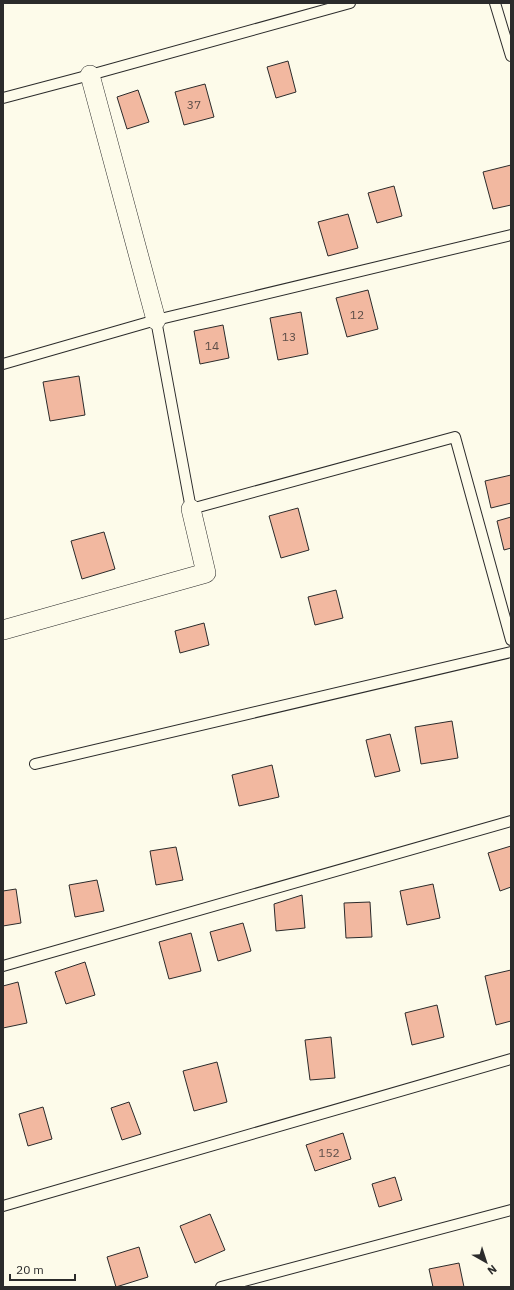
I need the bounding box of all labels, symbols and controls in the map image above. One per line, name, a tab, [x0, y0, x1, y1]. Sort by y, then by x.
house number: 37	[187, 97, 201, 112]
house number: 12	[350, 307, 364, 322]
house number: 13	[282, 329, 296, 344]
house number: 14	[205, 338, 219, 353]
house number: 152	[318, 1145, 340, 1160]
north arrow	[466, 1242, 506, 1282]
scale bar	[10, 1256, 75, 1282]
text: 20 m	[16, 1262, 44, 1277]
text: N	[485, 1262, 500, 1278]

